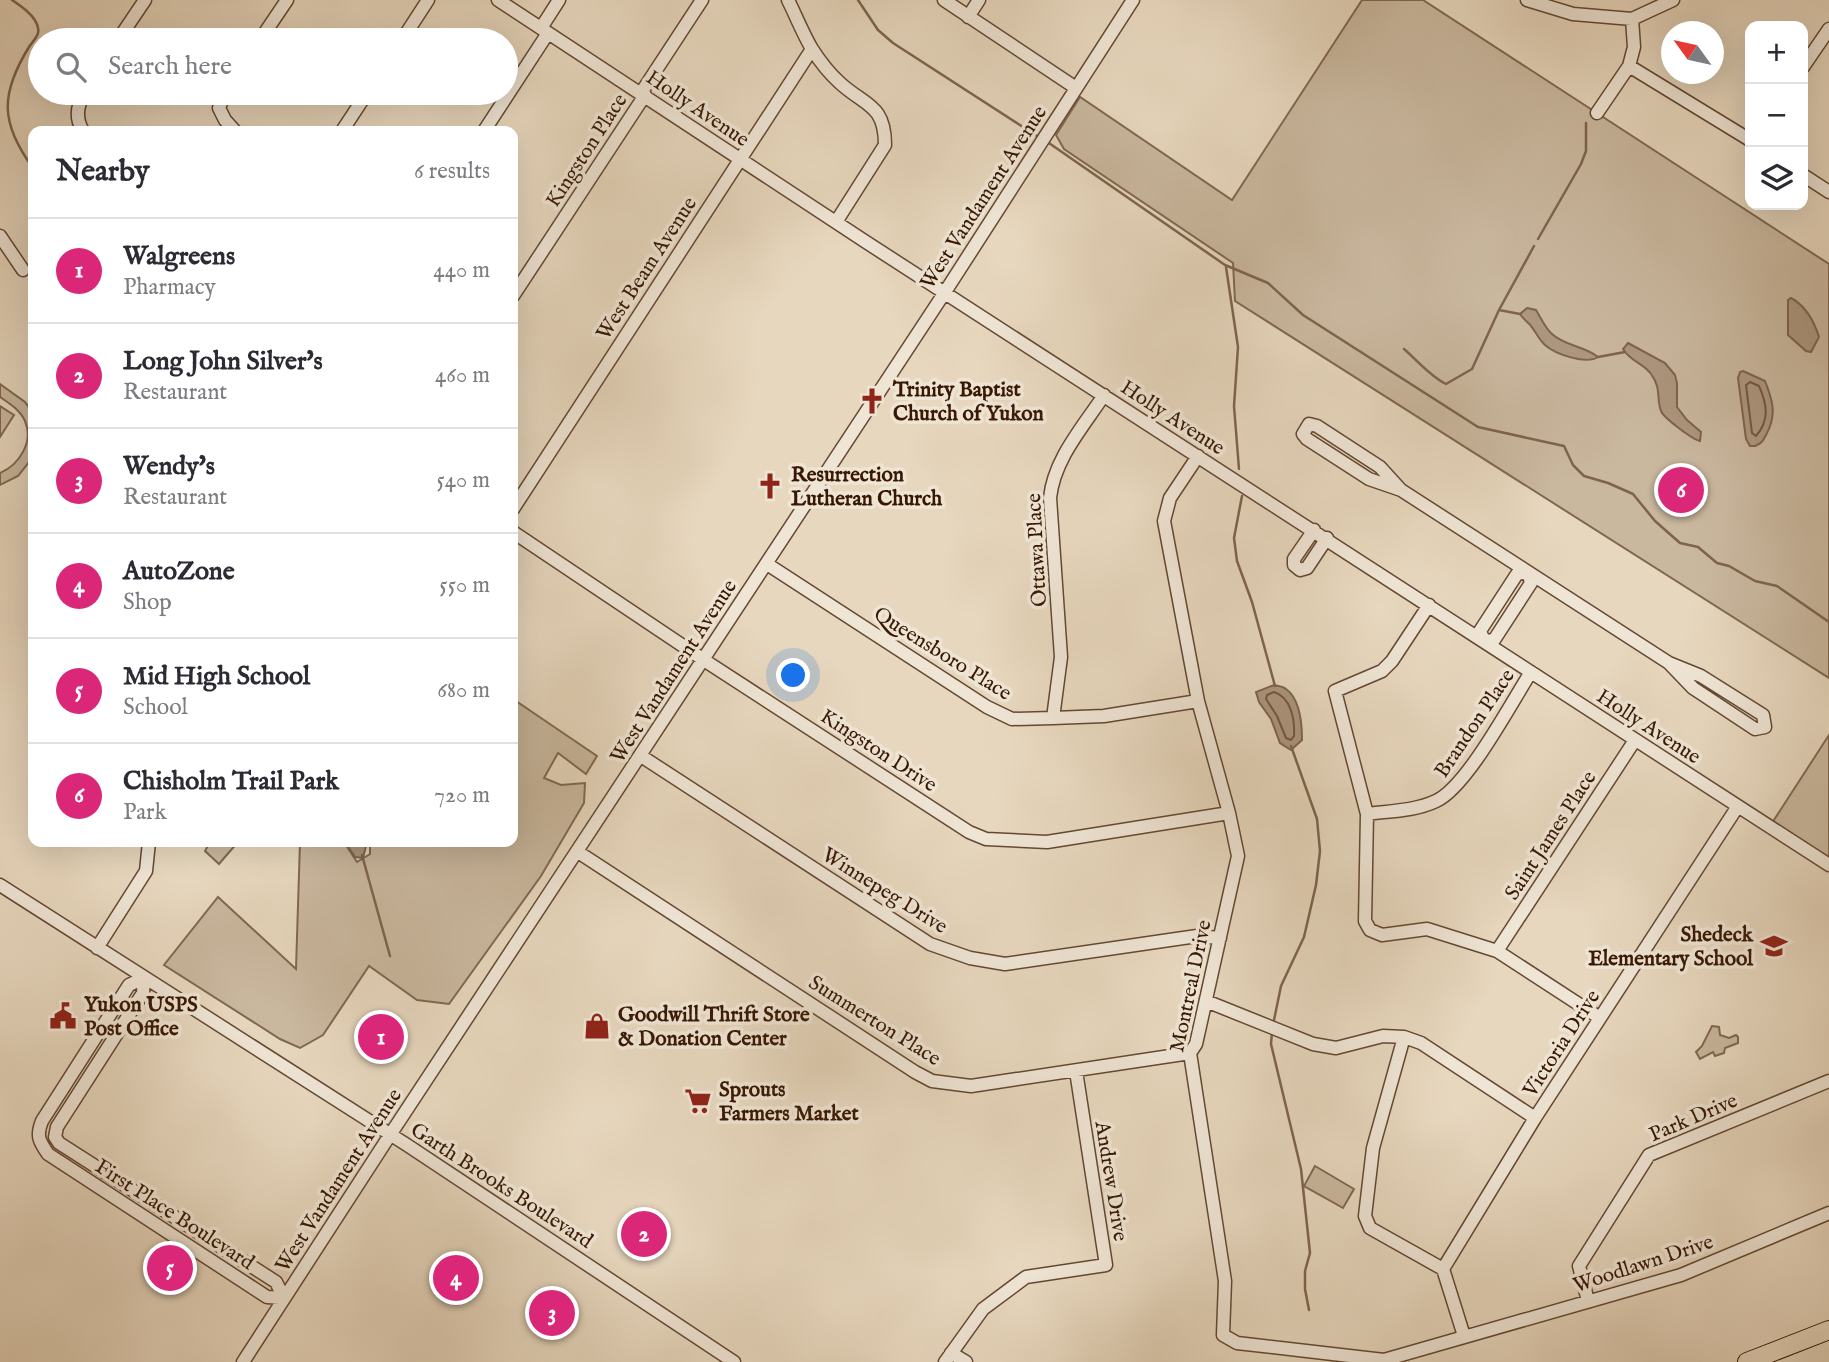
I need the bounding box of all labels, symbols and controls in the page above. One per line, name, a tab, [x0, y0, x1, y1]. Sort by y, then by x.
north arrow	[1661, 21, 1724, 84]
map controls	[1745, 21, 1808, 210]
button: +	[1745, 21, 1808, 84]
search box	[28, 28, 518, 105]
icon: search	[52, 48, 90, 86]
text: Search here	[108, 50, 232, 83]
street label: Holly Avenue	[640, 65, 754, 154]
button: −	[1745, 84, 1808, 147]
street label: Kingston Place	[540, 88, 634, 213]
street label: West Vandament Avenue	[915, 101, 1054, 295]
button: layers	[1745, 147, 1808, 210]
text: Nearby	[56, 153, 149, 191]
text: 6 results	[414, 157, 490, 186]
street label: West Beam Avenue	[591, 192, 704, 346]
text: Walgreens	[123, 240, 235, 273]
text: 1	[75, 256, 83, 285]
text: 440 m	[433, 256, 490, 285]
text: Pharmacy	[123, 273, 216, 302]
text: Long John Silver's	[123, 345, 323, 378]
text: 2	[74, 361, 84, 390]
text: 460 m	[435, 361, 490, 390]
street label: Holly Avenue	[1115, 374, 1230, 462]
place label: Trinity Baptist Church of Yukon	[892, 377, 1044, 428]
text: Restaurant	[123, 378, 227, 407]
church icon: Trinity Baptist Church of Yukon	[857, 386, 887, 416]
text: Wendy's	[123, 450, 215, 483]
place label: Resurrection Lutheran Church	[791, 462, 943, 513]
pin: 6	[1658, 464, 1704, 516]
text: 3	[75, 466, 83, 495]
text: 540 m	[436, 466, 490, 495]
church icon: Resurrection Lutheran Church	[755, 471, 785, 501]
text: Restaurant	[123, 483, 227, 512]
street label: Ottawa Place	[1021, 492, 1054, 607]
text: AutoZone	[123, 555, 235, 588]
text: 4	[73, 571, 85, 600]
text: 550 m	[439, 571, 490, 600]
street label: West Vandament Avenue	[605, 575, 744, 769]
text: Shop	[123, 588, 172, 617]
street label: Queensboro Place	[868, 601, 1017, 708]
your location	[776, 658, 810, 692]
text: Mid High School	[123, 660, 310, 693]
street label: Brandon Place	[1429, 664, 1522, 783]
text: 5	[75, 676, 83, 705]
text: 680 m	[437, 676, 490, 705]
street label: Holly Avenue	[1591, 683, 1706, 771]
text: School	[123, 693, 188, 722]
street label: Kingston Drive	[815, 703, 942, 799]
text: Chisholm Trail Park	[123, 765, 339, 798]
street label: Saint James Place	[1499, 766, 1603, 906]
text: 6	[74, 781, 84, 810]
text: 720 m	[434, 781, 490, 810]
text: Park	[123, 798, 167, 827]
street label: Winnepeg Drive	[816, 842, 953, 941]
street label: Montreal Drive	[1164, 917, 1219, 1055]
place label: Shedeck Elementary School	[1588, 922, 1754, 973]
school or university icon: Shedeck Elementary School	[1759, 931, 1789, 961]
street label: Summerton Place	[803, 970, 946, 1073]
street label: Victoria Drive	[1517, 985, 1607, 1103]
place label: Yukon USPS Post Office	[84, 992, 198, 1043]
public building icon: Yukon USPS Post Office	[48, 1001, 78, 1031]
place label: Goodwill Thrift Store & Donation Center	[618, 1002, 810, 1053]
pin: 1	[358, 1011, 404, 1063]
shop icon: Goodwill Thrift Store & Donation Center	[582, 1011, 612, 1041]
place label: Sprouts Farmers Market	[719, 1077, 859, 1128]
street label: West Vandament Avenue	[270, 1084, 409, 1278]
supermarket icon: Sprouts Farmers Market	[683, 1086, 713, 1116]
street label: Park Drive	[1645, 1088, 1742, 1149]
street label: Garth Brooks Boulevard	[405, 1117, 598, 1256]
street label: Andrew Drive	[1088, 1118, 1133, 1244]
street label: First Place Boulevard	[89, 1154, 260, 1277]
pin: 2	[621, 1208, 667, 1260]
street label: Woodlawn Drive	[1570, 1229, 1717, 1300]
pin: 5	[147, 1242, 193, 1294]
pin: 4	[433, 1252, 479, 1304]
pin: 3	[529, 1287, 575, 1339]

